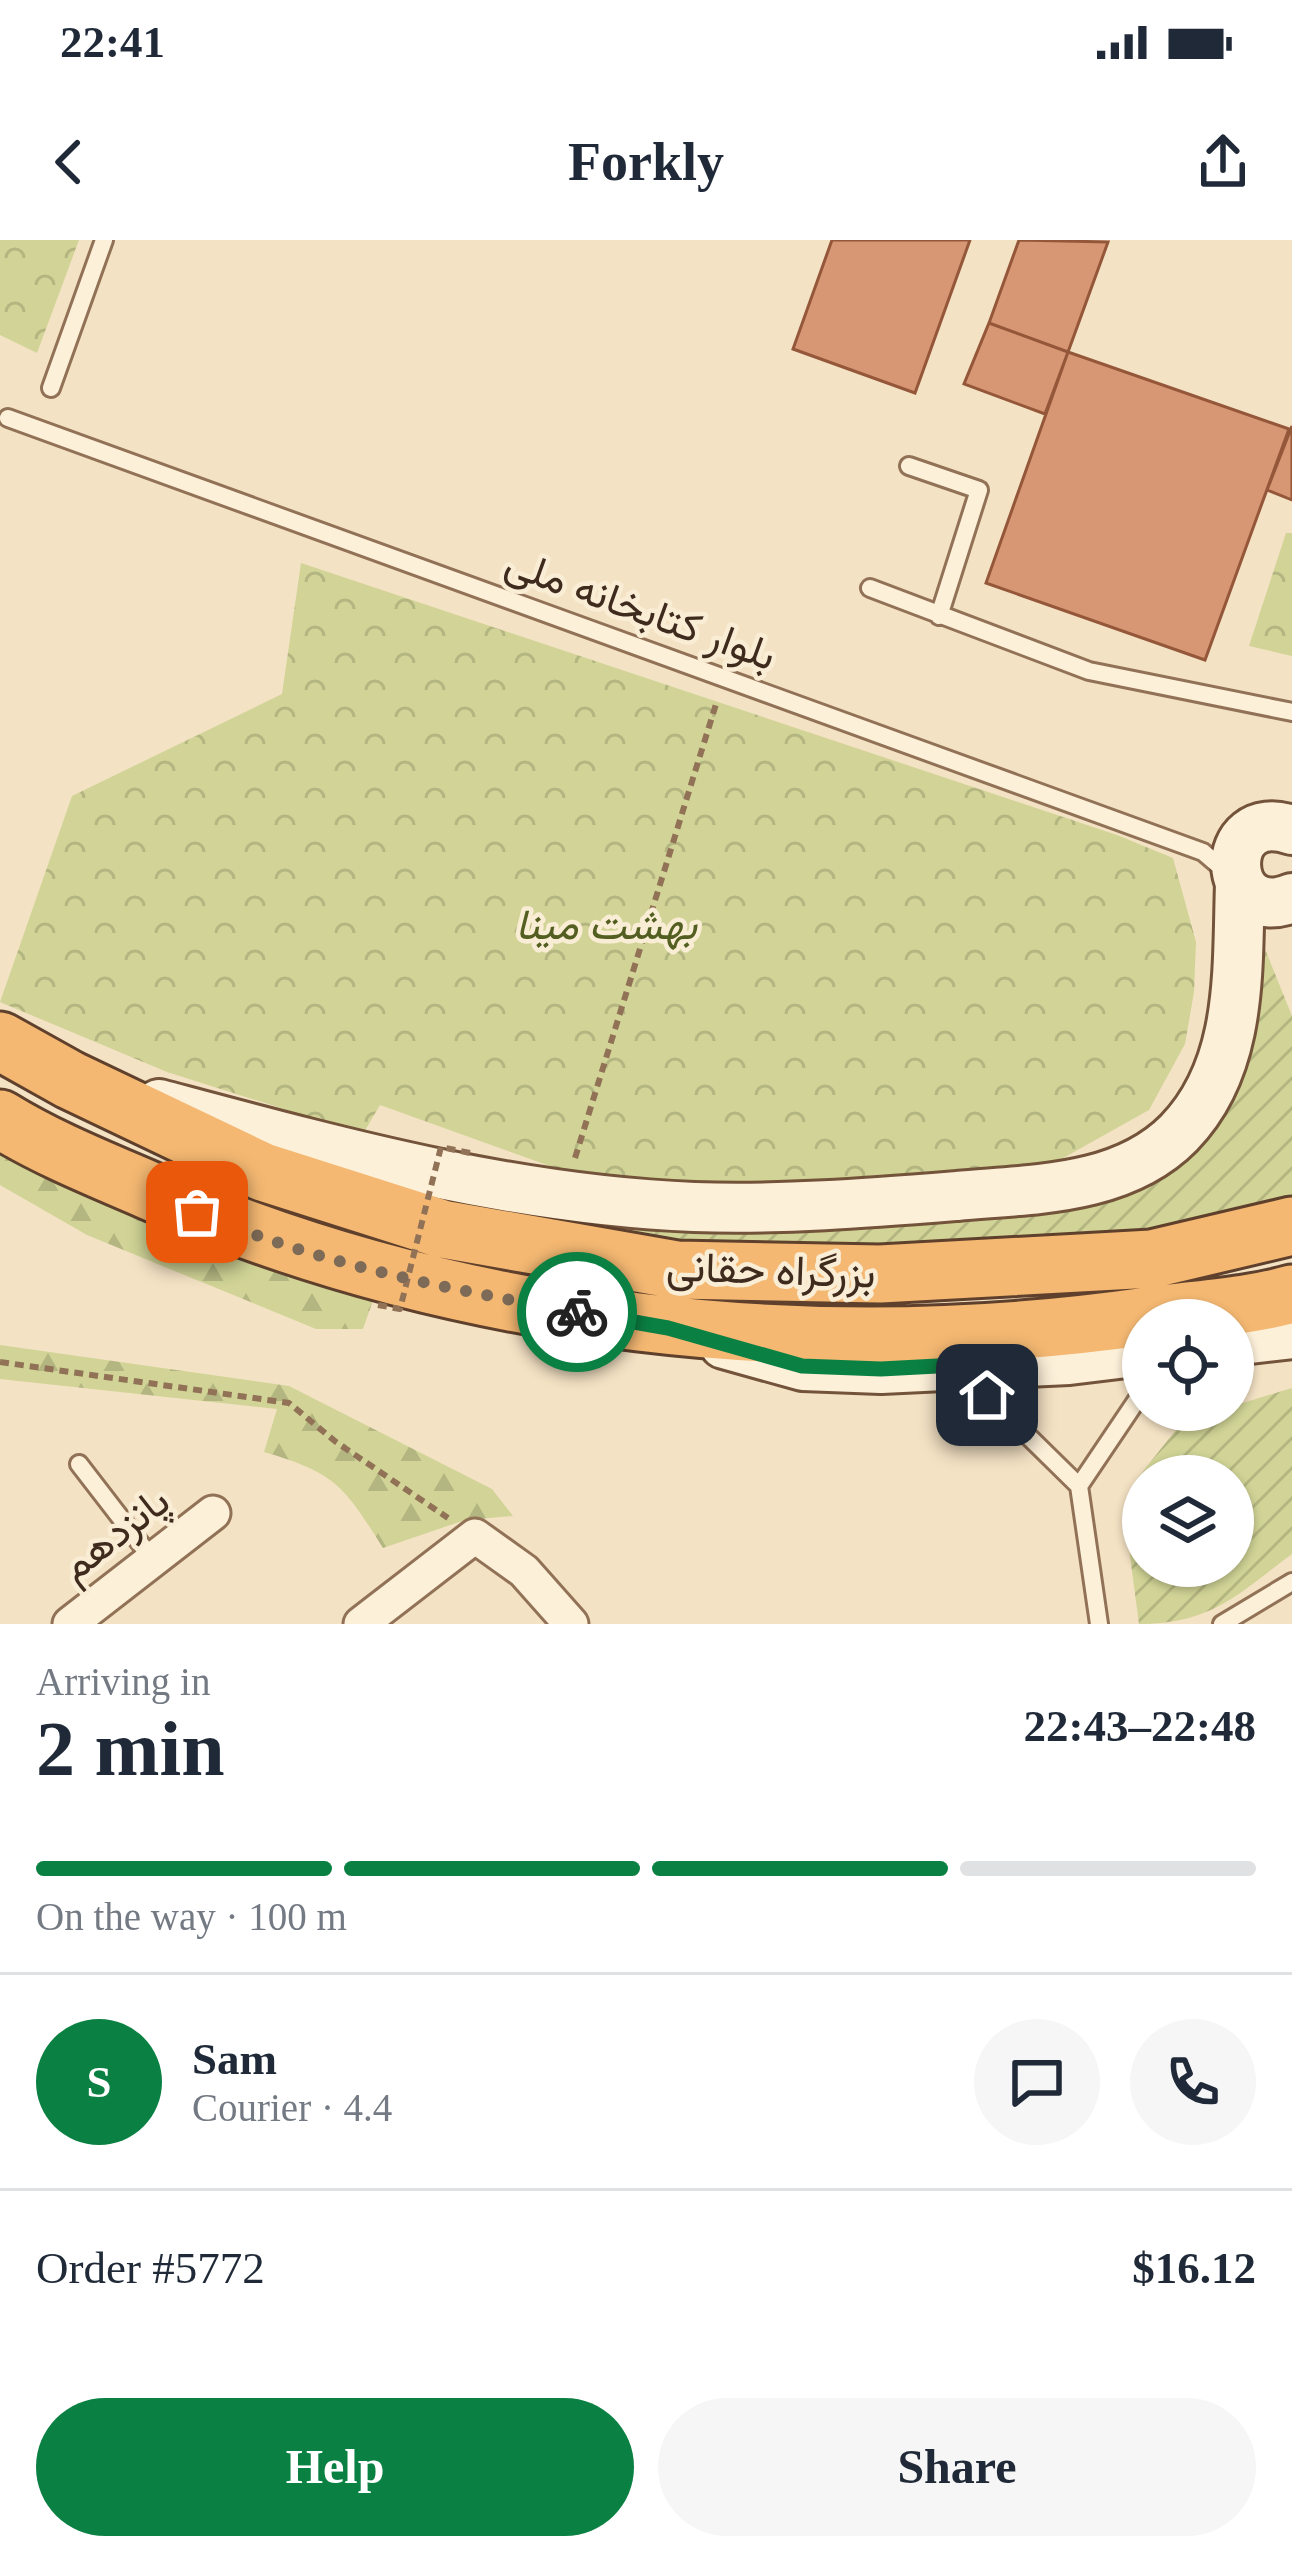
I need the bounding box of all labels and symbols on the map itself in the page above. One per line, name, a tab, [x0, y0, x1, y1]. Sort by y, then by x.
street label: بلوار کتابخانه ملی	[498, 539, 782, 682]
park label: بهشت مينا	[515, 902, 698, 950]
pin	[146, 1161, 248, 1263]
street label: بزرگراه حقانی	[665, 1243, 876, 1300]
courier	[517, 1252, 637, 1372]
pin	[936, 1344, 1038, 1446]
street label: پانزدهم	[51, 1477, 181, 1594]

